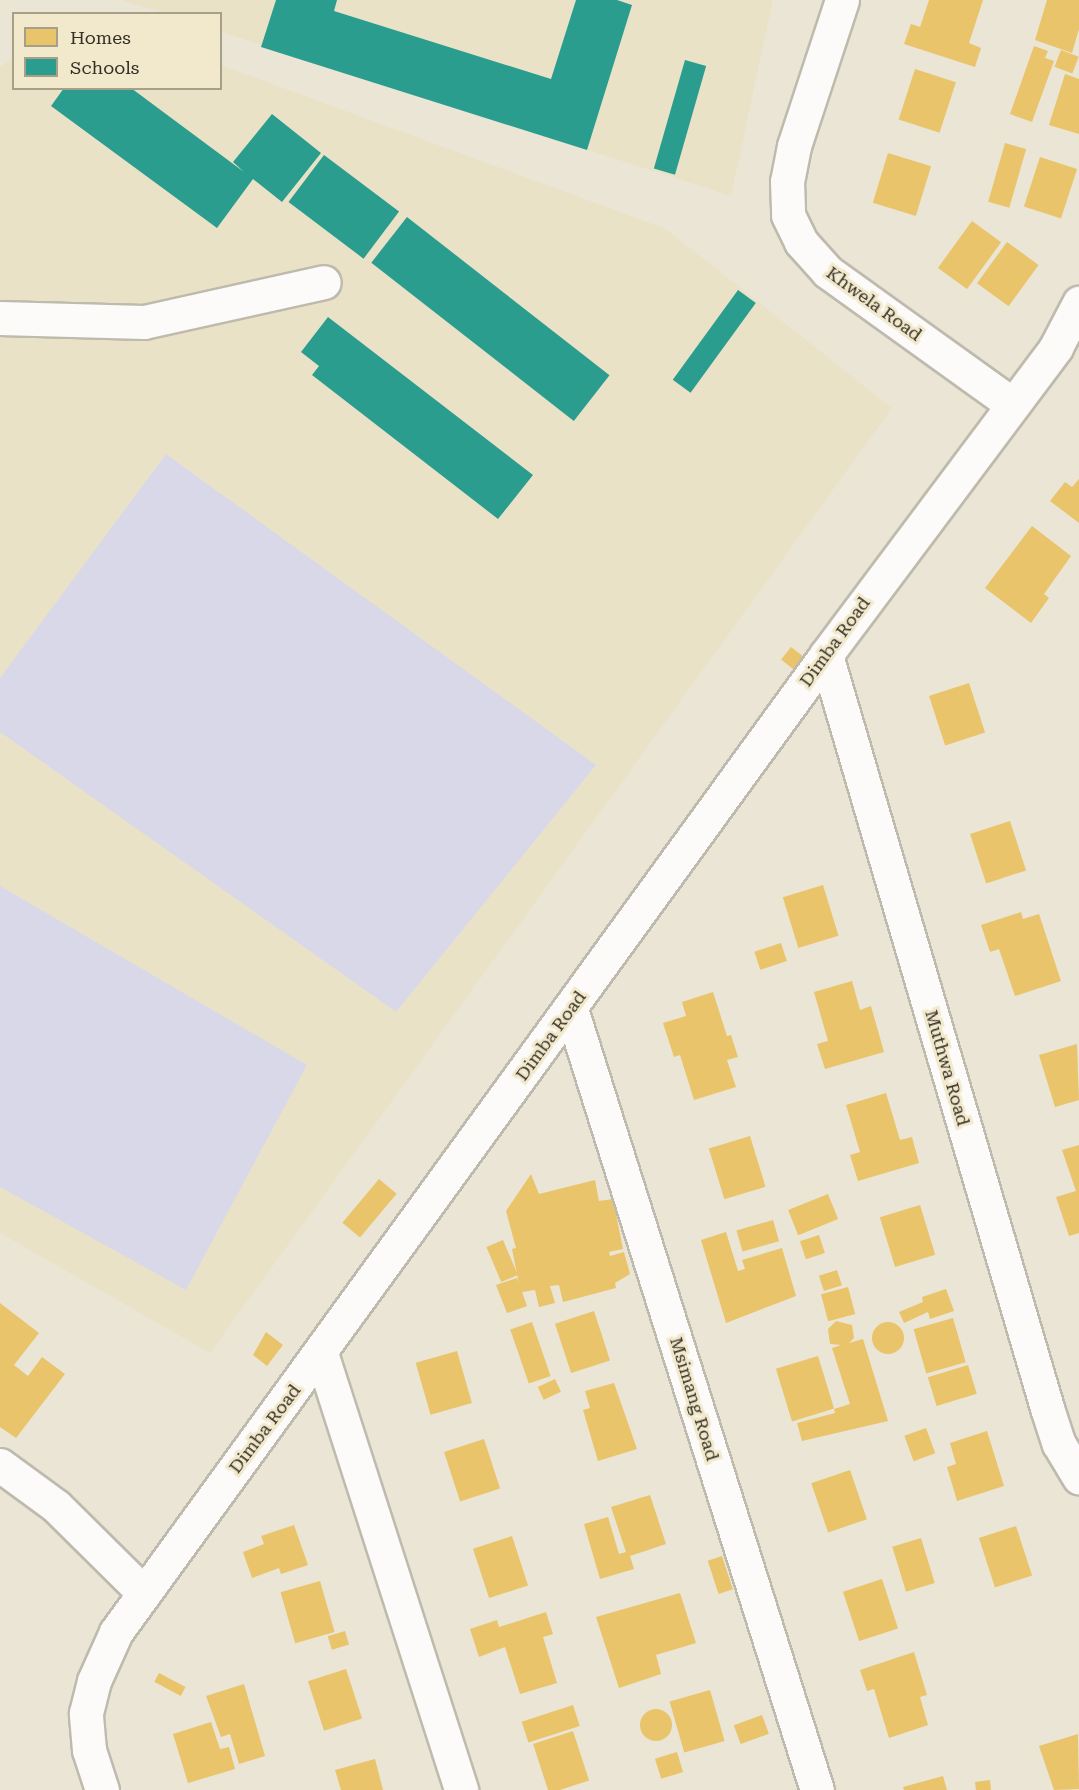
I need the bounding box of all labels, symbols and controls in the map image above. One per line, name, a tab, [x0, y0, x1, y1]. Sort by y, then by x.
legend	[12, 12, 222, 90]
text: Homes	[70, 27, 131, 48]
text: Schools	[70, 57, 139, 78]
street label: Khwela Road	[822, 262, 926, 346]
street label: Dimba Road	[795, 593, 875, 691]
street label: Dimba Road	[511, 987, 591, 1085]
street label: Muthwa Road	[920, 1008, 974, 1128]
street label: Msimang Road	[665, 1335, 723, 1463]
street label: Dimba Road	[225, 1380, 305, 1478]

